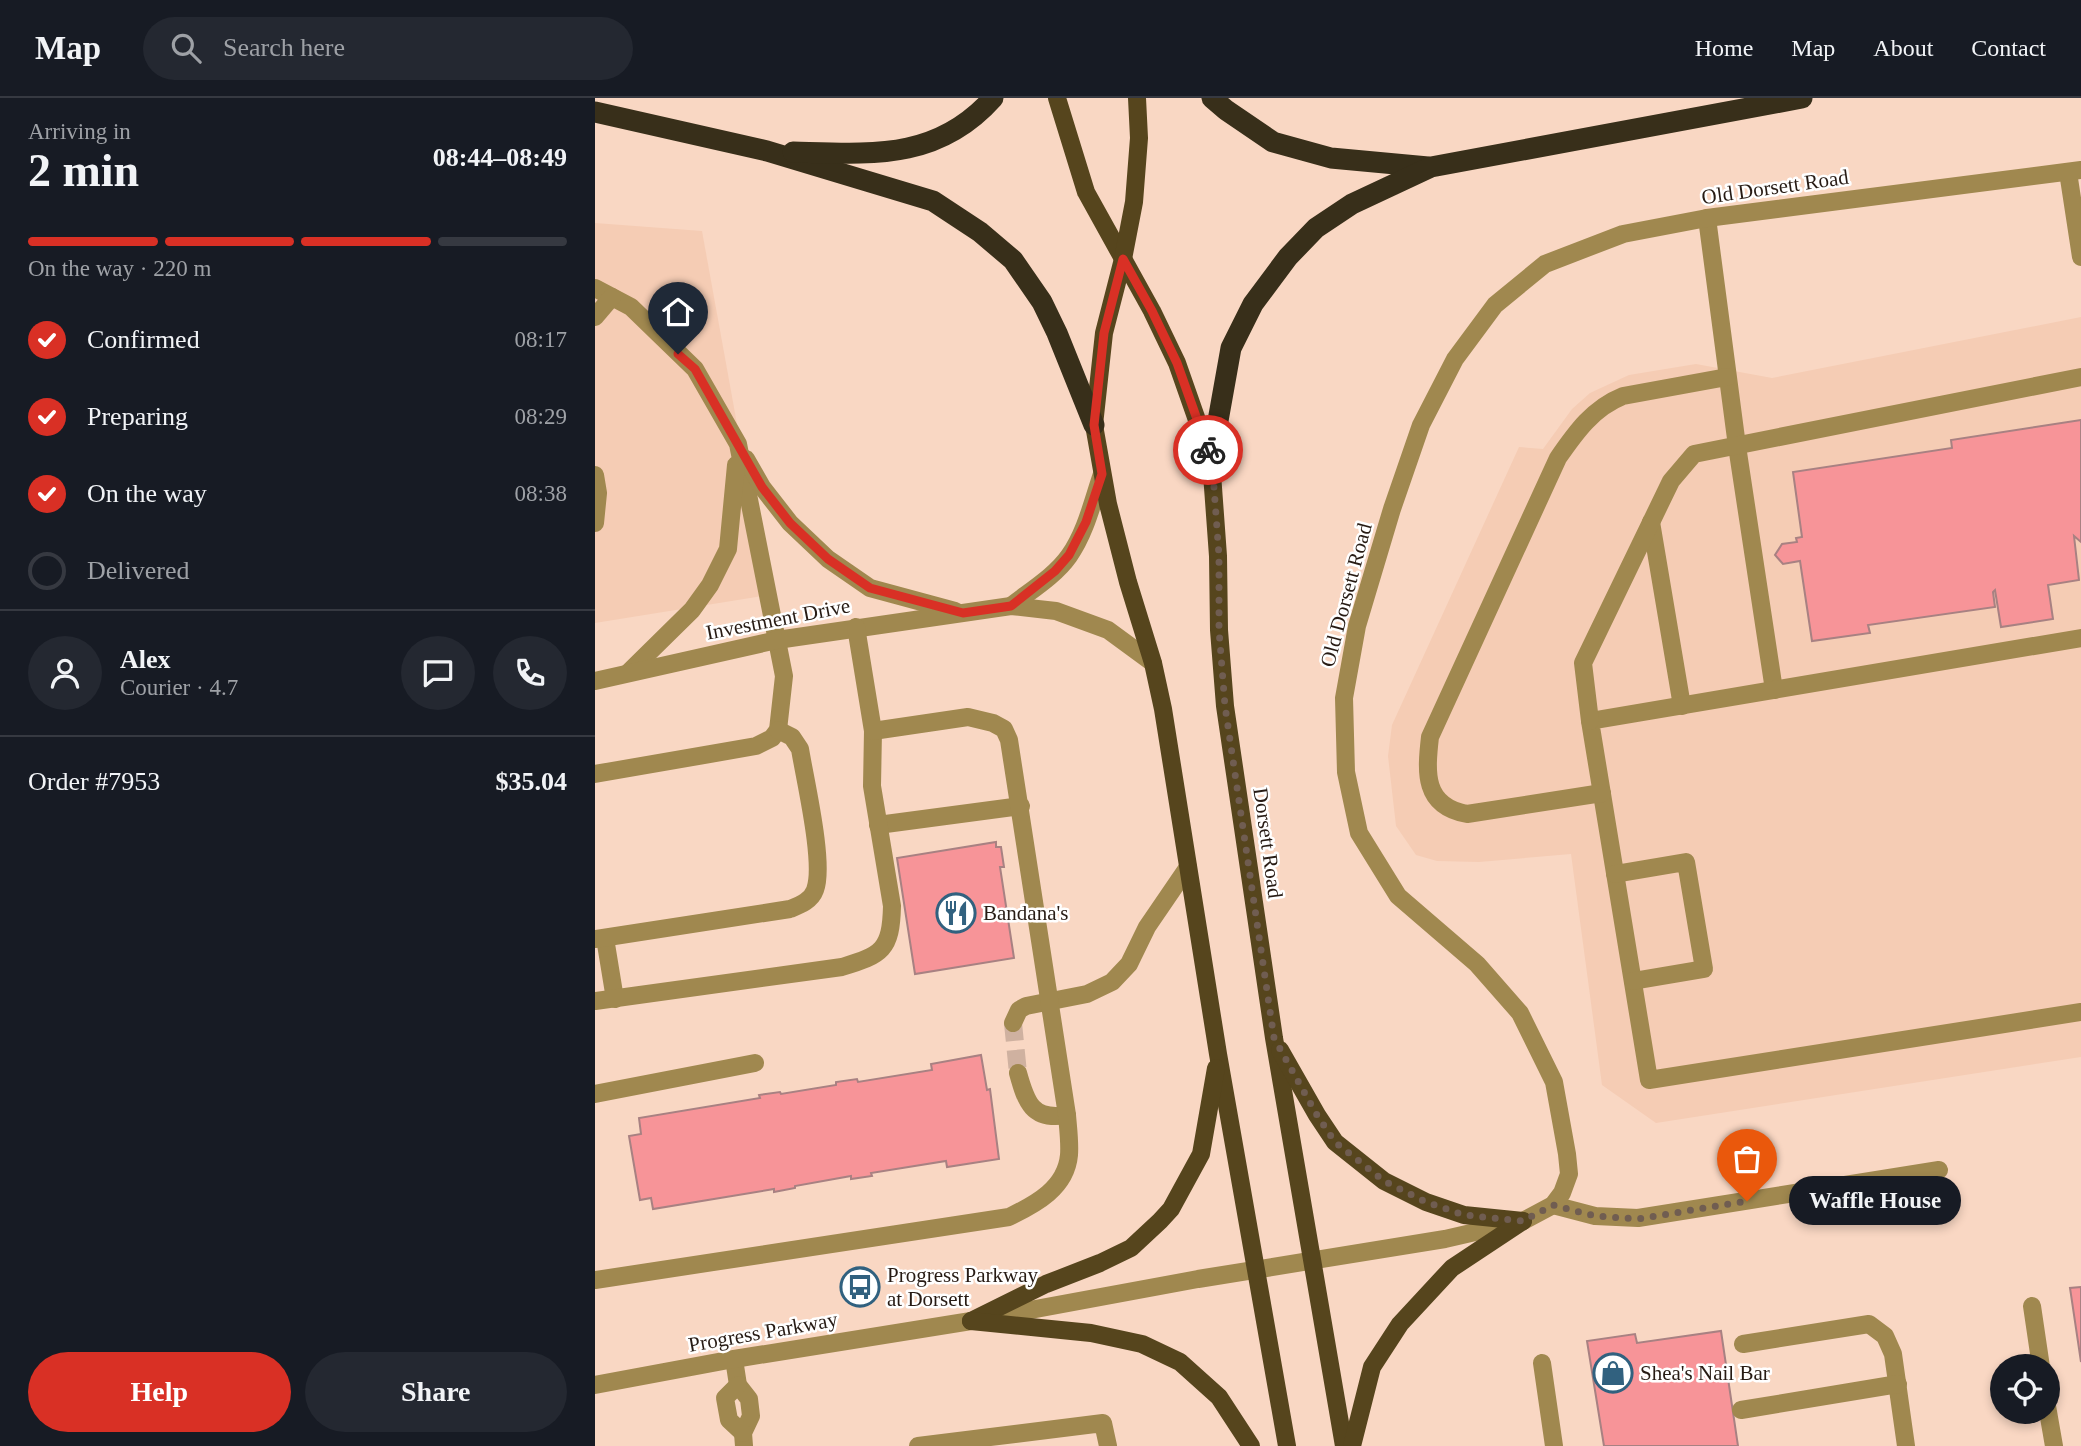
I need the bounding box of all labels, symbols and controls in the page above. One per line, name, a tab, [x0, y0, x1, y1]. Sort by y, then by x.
search box	[143, 17, 633, 80]
icon: search	[167, 29, 205, 67]
text: Map	[35, 30, 101, 66]
text: Search here	[223, 33, 345, 62]
text: Home	[1695, 35, 1753, 61]
text: Map	[1791, 35, 1835, 61]
text: About	[1873, 35, 1933, 61]
text: Contact	[1971, 35, 2046, 61]
text: Arriving in	[28, 119, 131, 144]
text: 08:44–08:49	[433, 143, 567, 172]
text: 2 min	[28, 145, 139, 196]
street label: Old Dorsett Road	[1700, 165, 1851, 209]
text: On the way · 220 m	[28, 256, 211, 281]
pin	[648, 282, 708, 354]
icon: home	[659, 293, 697, 331]
icon: check	[28, 321, 66, 359]
text: Confirmed	[87, 325, 200, 354]
text: 08:17	[515, 327, 567, 352]
icon: check	[28, 398, 66, 436]
text: Preparing	[87, 402, 188, 431]
text: 08:29	[515, 404, 567, 429]
courier	[1173, 415, 1243, 485]
icon: bike	[1189, 431, 1227, 469]
icon: check	[28, 475, 66, 513]
text: On the way	[87, 479, 207, 508]
text: 08:38	[515, 481, 567, 506]
street label: Old Dorsett Road	[1315, 520, 1377, 670]
text: Delivered	[87, 556, 190, 585]
street label: Investment Drive	[704, 593, 852, 645]
button: person	[28, 636, 102, 710]
button: chat	[401, 636, 475, 710]
button: phone	[493, 636, 567, 710]
text: Alex	[120, 645, 171, 674]
text: Courier · 4.7	[120, 675, 238, 700]
text: Order #7953	[28, 767, 160, 796]
text: $35.04	[496, 767, 567, 796]
street label: Dorsett Road	[1248, 786, 1288, 900]
restaurant icon: Bandana's	[935, 892, 977, 934]
place label: Bandana's	[983, 901, 1068, 925]
pin	[1717, 1129, 1777, 1201]
icon: bag	[1728, 1140, 1766, 1178]
callout: Waffle House	[1789, 1176, 1961, 1226]
text: Waffle House	[1809, 1188, 1941, 1213]
place label: Progress Parkway at Dorsett	[887, 1263, 1039, 1311]
bus stop icon: Progress Parkway at Dorsett	[839, 1266, 881, 1308]
street label: Progress Parkway	[687, 1307, 840, 1357]
button: Help	[28, 1352, 291, 1432]
button: Share	[305, 1352, 567, 1432]
shop icon: Shea's Nail Bar	[1592, 1352, 1634, 1394]
map controls	[1990, 1354, 2060, 1424]
button: locate	[1990, 1354, 2060, 1424]
place label: Shea's Nail Bar	[1640, 1361, 1770, 1385]

